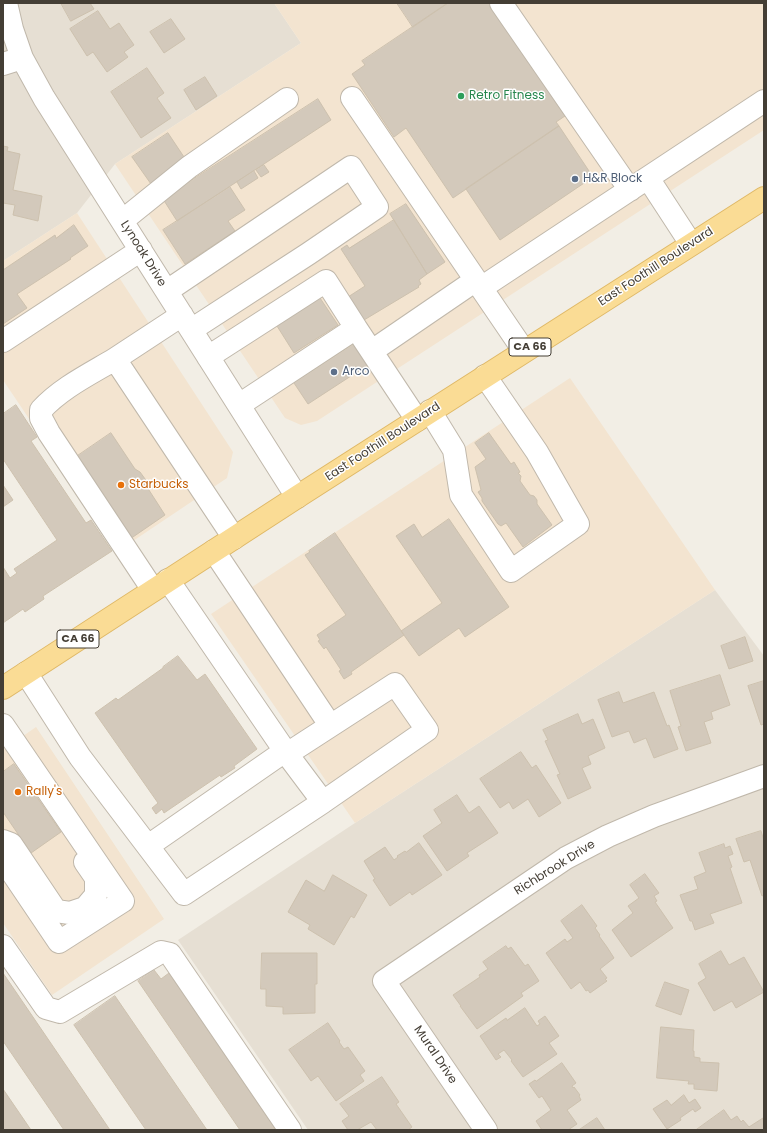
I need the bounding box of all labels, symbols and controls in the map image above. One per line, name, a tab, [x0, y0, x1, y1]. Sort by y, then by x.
place label: Retro Fitness	[469, 89, 544, 103]
marker: Retro Fitness	[456, 91, 466, 101]
place label: H&R Block	[583, 172, 642, 186]
marker: H&R Block	[570, 174, 580, 184]
street label: Lynoak Drive	[117, 218, 169, 290]
street label: East Foothill Boulevard	[596, 224, 716, 310]
road number: CA 66	[509, 338, 551, 356]
place label: Arco	[342, 365, 370, 379]
marker: Arco	[329, 367, 339, 377]
street label: East Foothill Boulevard	[323, 399, 443, 485]
place label: Starbucks	[129, 478, 189, 492]
marker: Starbucks	[116, 480, 126, 490]
road number: CA 66	[57, 630, 99, 648]
place label: Rally's	[26, 785, 62, 799]
marker: Rally's	[13, 787, 23, 797]
street label: Richbrook Drive	[512, 837, 598, 899]
street label: Mural Drive	[410, 1023, 460, 1087]

